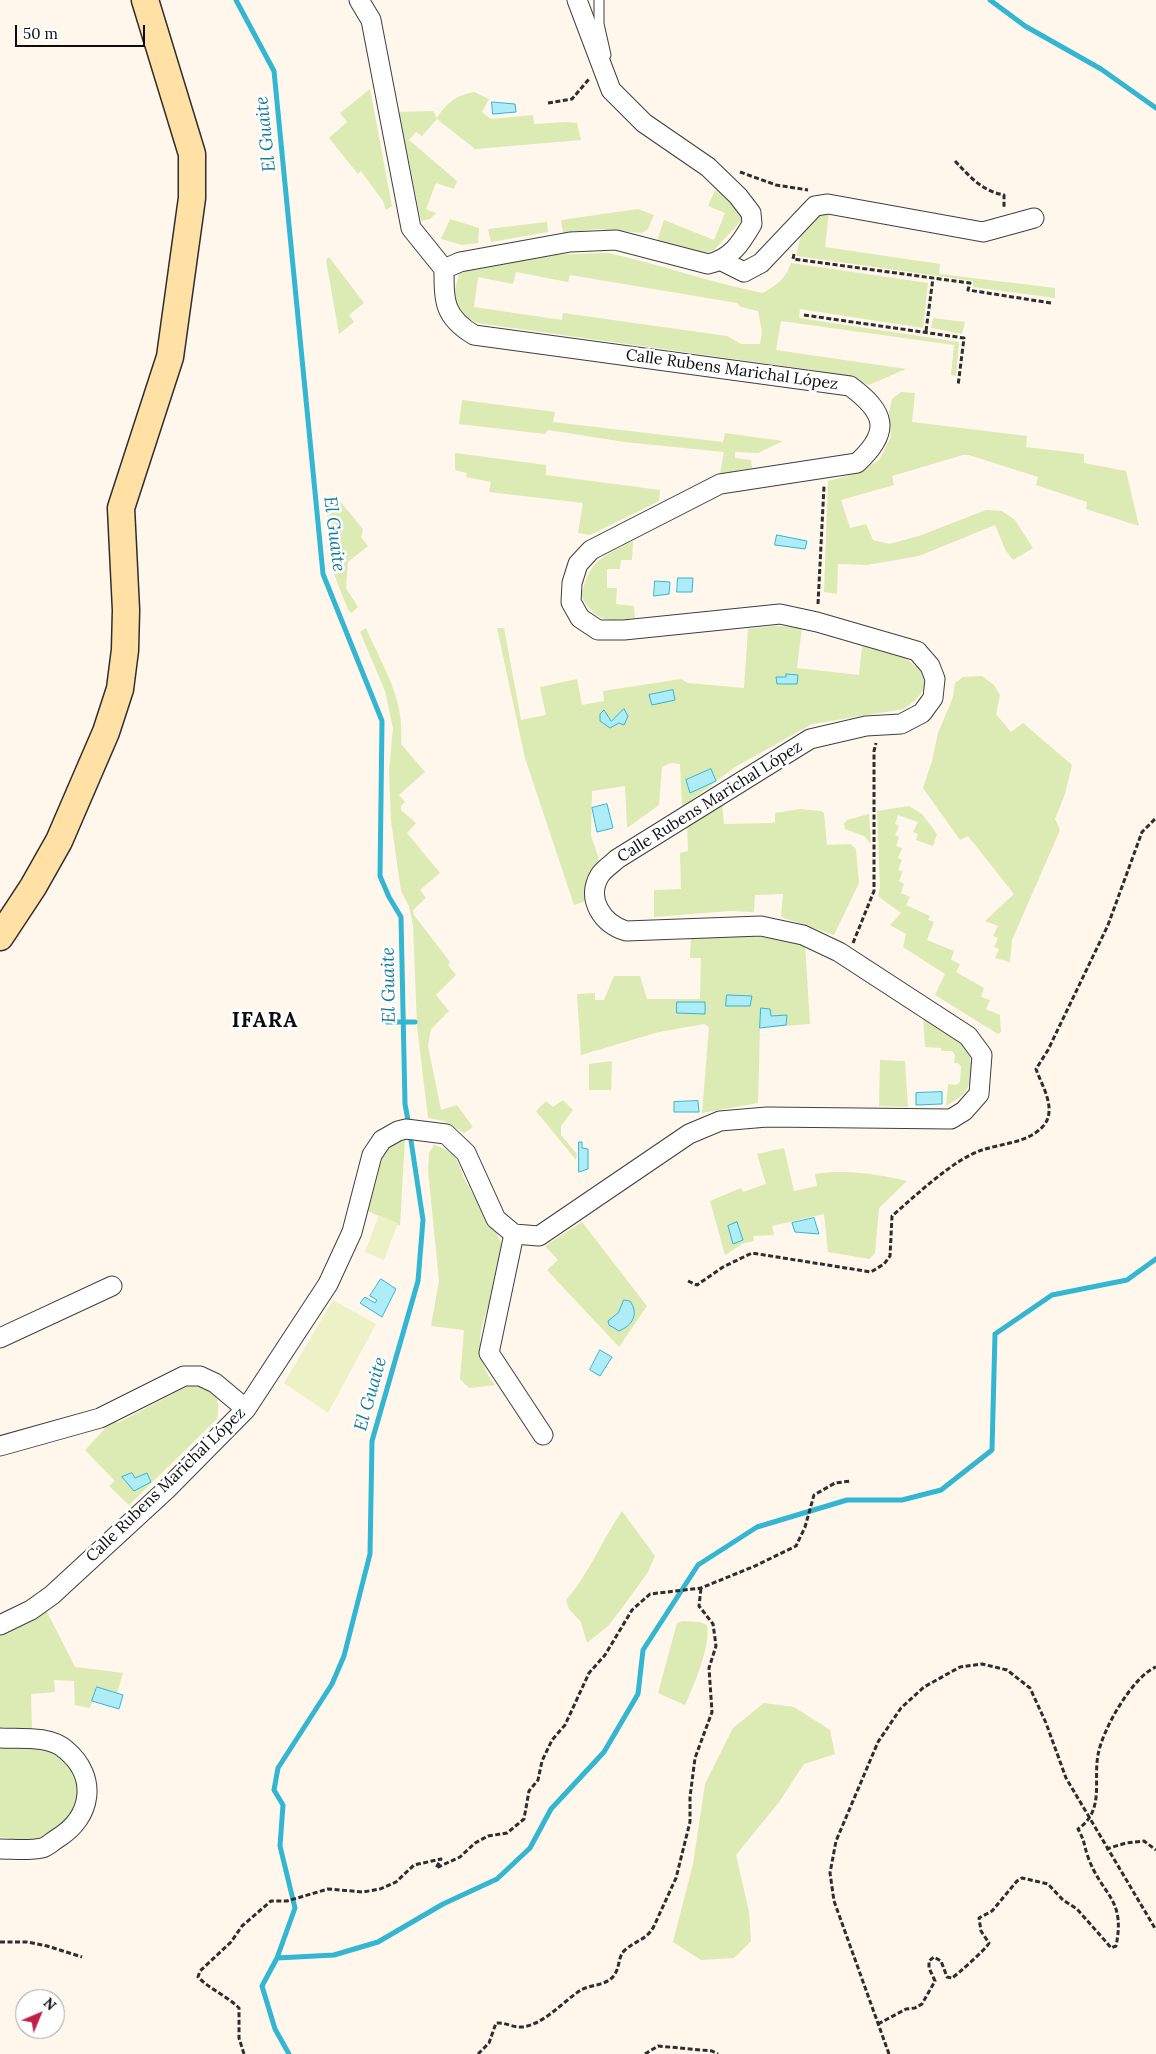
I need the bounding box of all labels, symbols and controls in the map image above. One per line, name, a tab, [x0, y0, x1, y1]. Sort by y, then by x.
scale bar	[18, 15, 148, 47]
text: 50 m	[23, 24, 58, 43]
water label: El Guaite	[251, 95, 281, 173]
street label: Calle Rubens Marichal López	[625, 346, 839, 394]
water label: El Guaite	[319, 495, 349, 573]
street label: Calle Rubens Marichal López	[614, 737, 806, 867]
water label: El Guaite	[378, 947, 400, 1023]
district label: IFARA	[231, 1008, 299, 1034]
water label: El Guaite	[350, 1354, 392, 1434]
street label: Calle Rubens Marichal López	[82, 1404, 250, 1566]
north arrow	[15, 1989, 65, 2039]
text: N	[40, 1994, 60, 2014]

